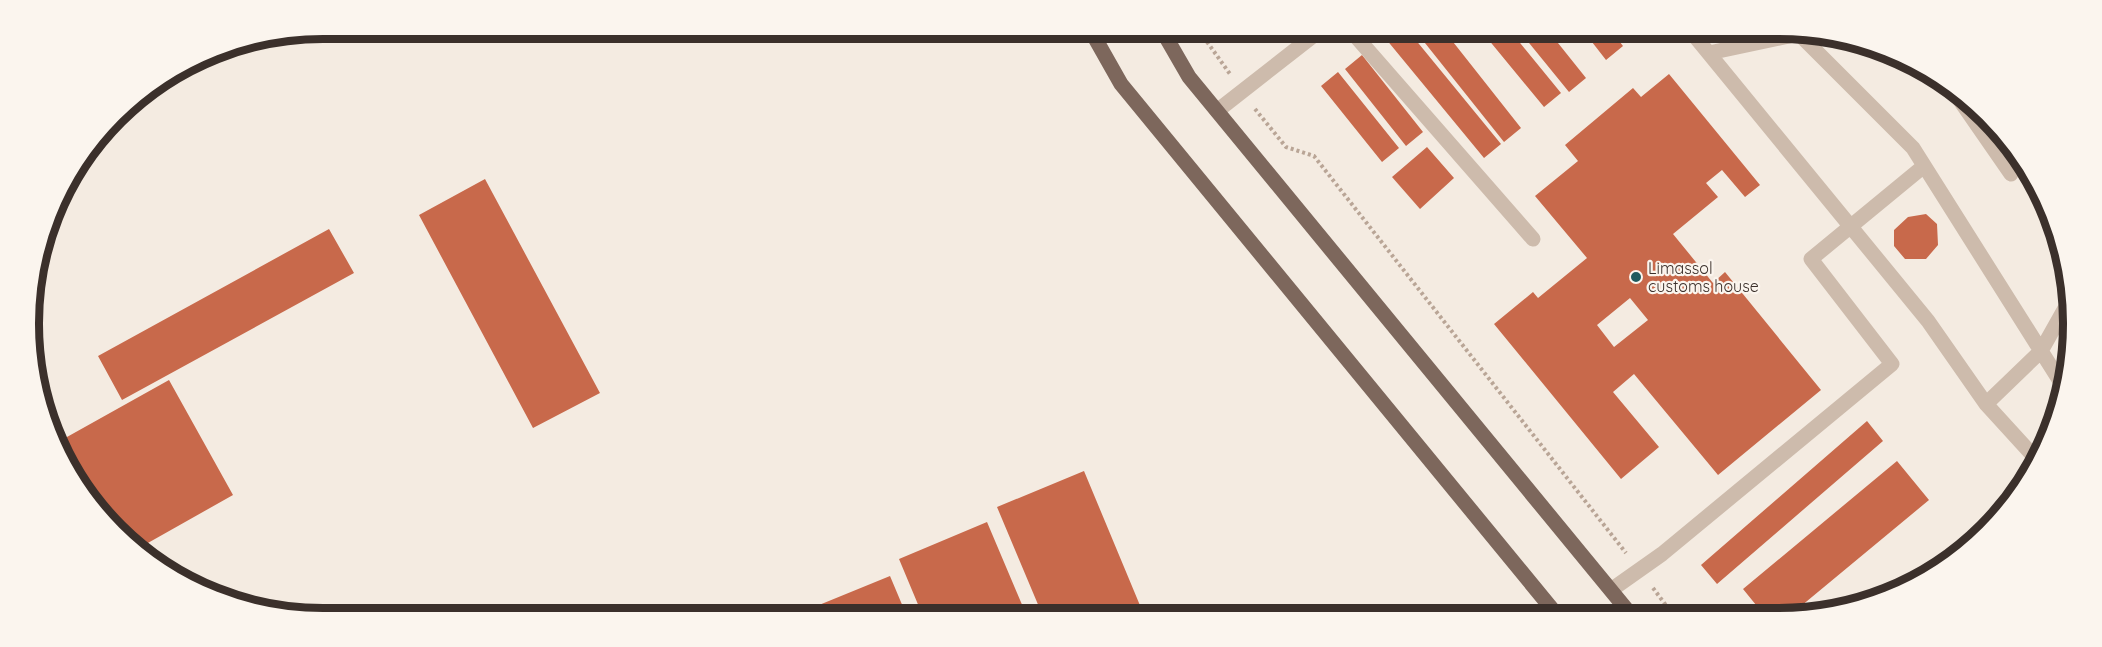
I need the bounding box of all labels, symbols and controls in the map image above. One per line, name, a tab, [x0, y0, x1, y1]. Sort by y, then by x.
place label: Limassol customs house	[1648, 258, 1759, 296]
marker: Limassol customs house	[1629, 270, 1643, 284]

